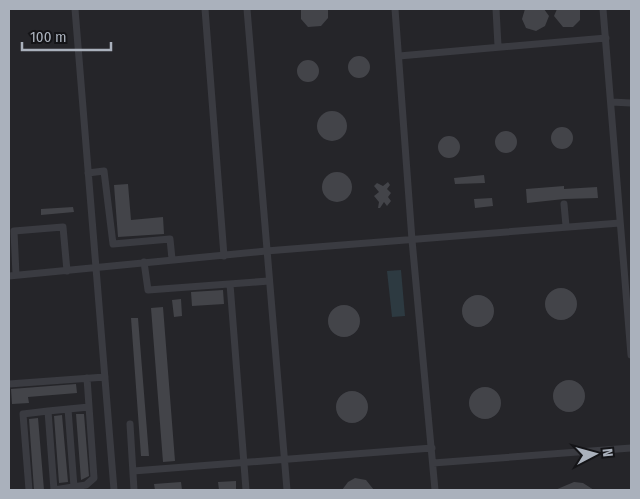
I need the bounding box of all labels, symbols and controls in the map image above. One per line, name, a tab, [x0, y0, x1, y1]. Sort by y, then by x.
scale bar	[22, 20, 111, 52]
text: 100 m	[30, 28, 67, 46]
north arrow	[570, 429, 620, 479]
text: N	[599, 448, 616, 458]

